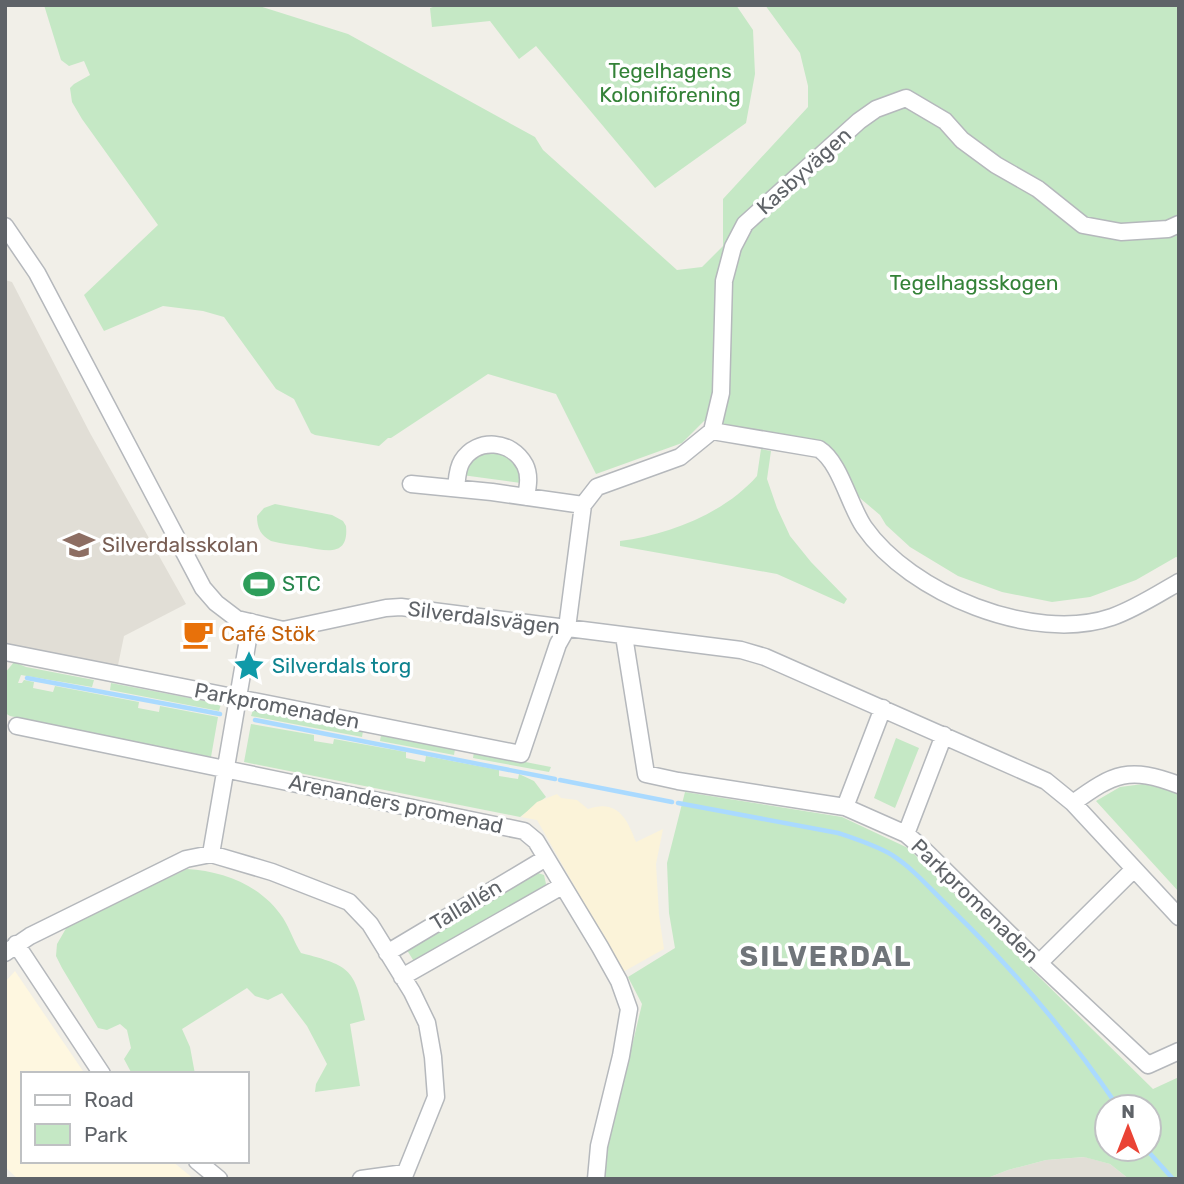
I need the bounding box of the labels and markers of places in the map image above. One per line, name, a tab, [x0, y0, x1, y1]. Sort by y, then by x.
school or university icon: Silverdalsskolan	[62, 528, 96, 562]
place label: Silverdalsskolan	[102, 532, 258, 557]
sports icon: STC	[242, 567, 276, 601]
place label: STC	[282, 571, 321, 596]
cafe icon: Café Stök	[181, 617, 215, 651]
place label: Café Stök	[221, 621, 316, 646]
place icon: Silverdals torg	[232, 649, 266, 683]
place label: Silverdals torg	[272, 653, 411, 678]

